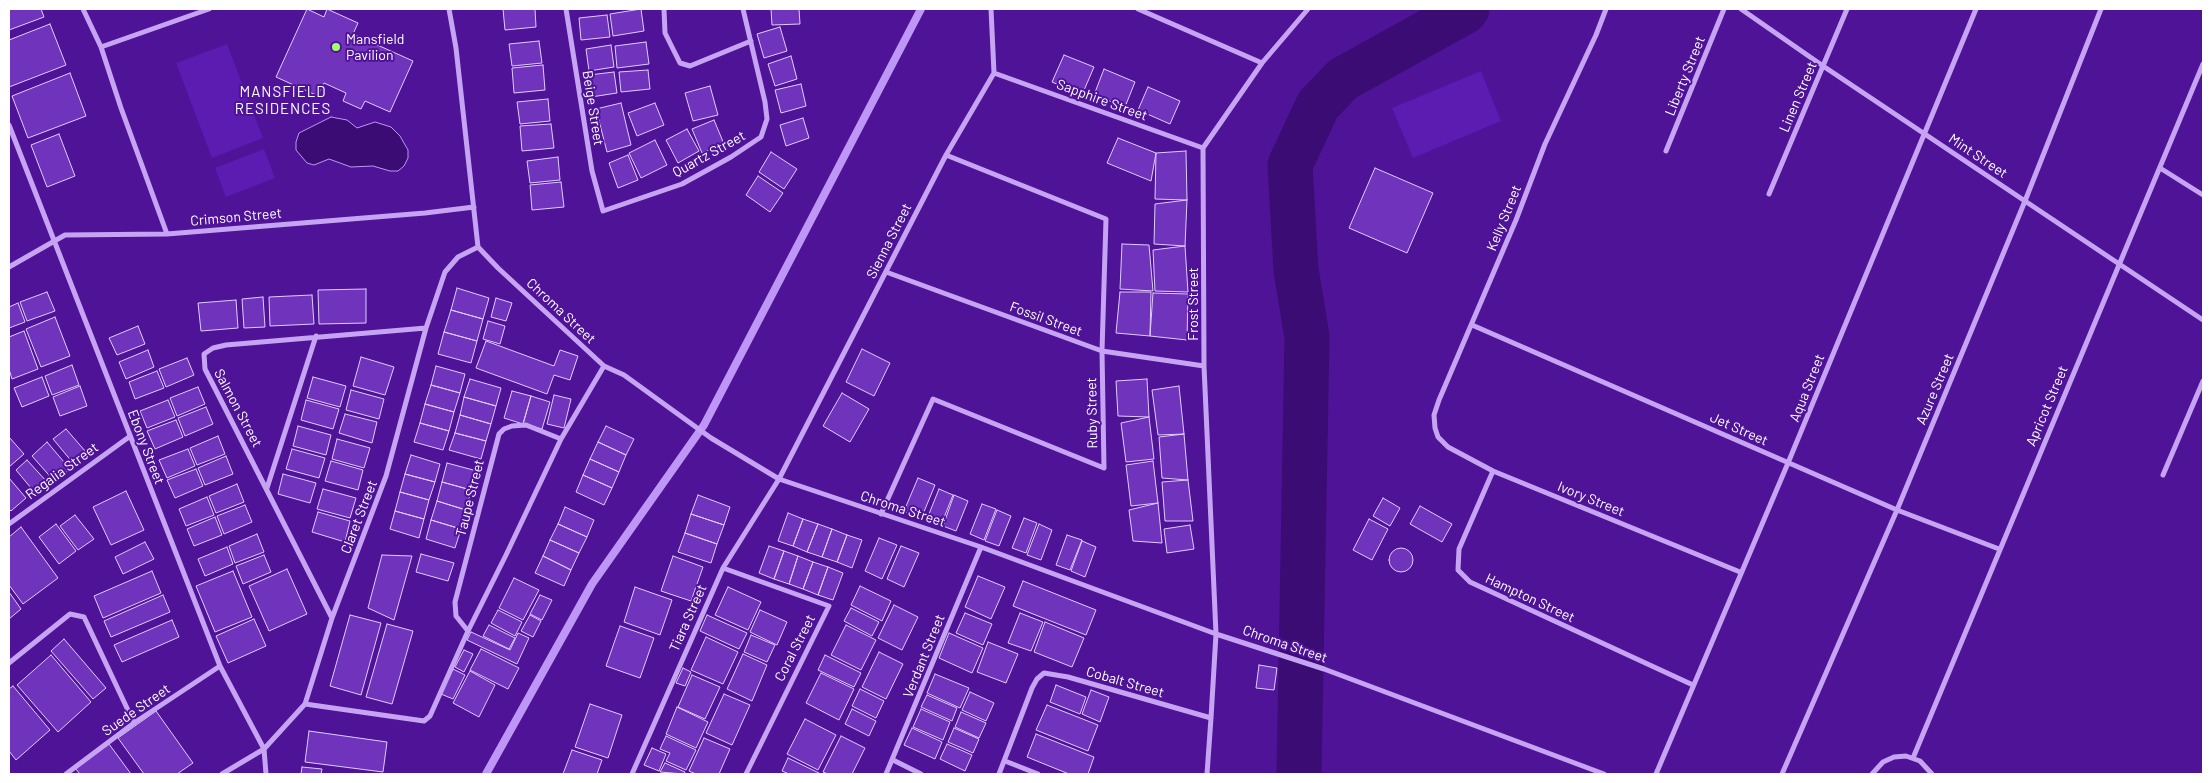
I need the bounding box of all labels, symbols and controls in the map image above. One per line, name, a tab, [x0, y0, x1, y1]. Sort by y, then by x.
place label: Mansfield Pavilion	[346, 31, 404, 64]
street label: Liberty Street	[1661, 34, 1709, 118]
marker: Mansfield Pavilion	[330, 41, 342, 53]
street label: Linen Street	[1776, 59, 1820, 135]
street label: Beige Street	[579, 69, 607, 147]
street label: Sapphire Street	[1054, 76, 1150, 124]
district label: MANSFIELD RESIDENCES	[234, 83, 332, 118]
street label: Quartz Street	[670, 127, 748, 181]
street label: Mint Street	[1945, 130, 2011, 182]
street label: Kelly Street	[1483, 183, 1525, 253]
street label: Sienna Street	[863, 200, 915, 282]
street label: Crimson Street	[190, 205, 282, 229]
street label: Frost Street	[1185, 267, 1201, 341]
street label: Chroma Street	[523, 275, 599, 347]
street label: Fossil Street	[1007, 298, 1085, 340]
street label: Azure Street	[1912, 351, 1958, 427]
street label: Aqua Street	[1786, 352, 1828, 424]
street label: Apricot Street	[2023, 363, 2071, 449]
street label: Salmon Street	[210, 366, 266, 450]
street label: Ruby Street	[1083, 377, 1101, 449]
street label: Ebony Street	[124, 407, 168, 487]
street label: Jet Street	[1707, 409, 1771, 449]
street label: Regalia Street	[22, 439, 102, 503]
street label: Taupe Street	[452, 458, 488, 538]
street label: Claret Street	[337, 478, 381, 556]
street label: Ivory Street	[1555, 478, 1627, 520]
street label: Chroma Street	[858, 487, 948, 531]
street label: Hampton Street	[1483, 570, 1577, 626]
street label: Tiara Street	[666, 582, 710, 654]
street label: Coral Street	[771, 612, 819, 684]
street label: Verdant Street	[900, 612, 948, 700]
street label: Chroma Street	[1240, 622, 1330, 666]
street label: Cobalt Street	[1084, 663, 1166, 701]
street label: Suede Street	[99, 680, 173, 740]

